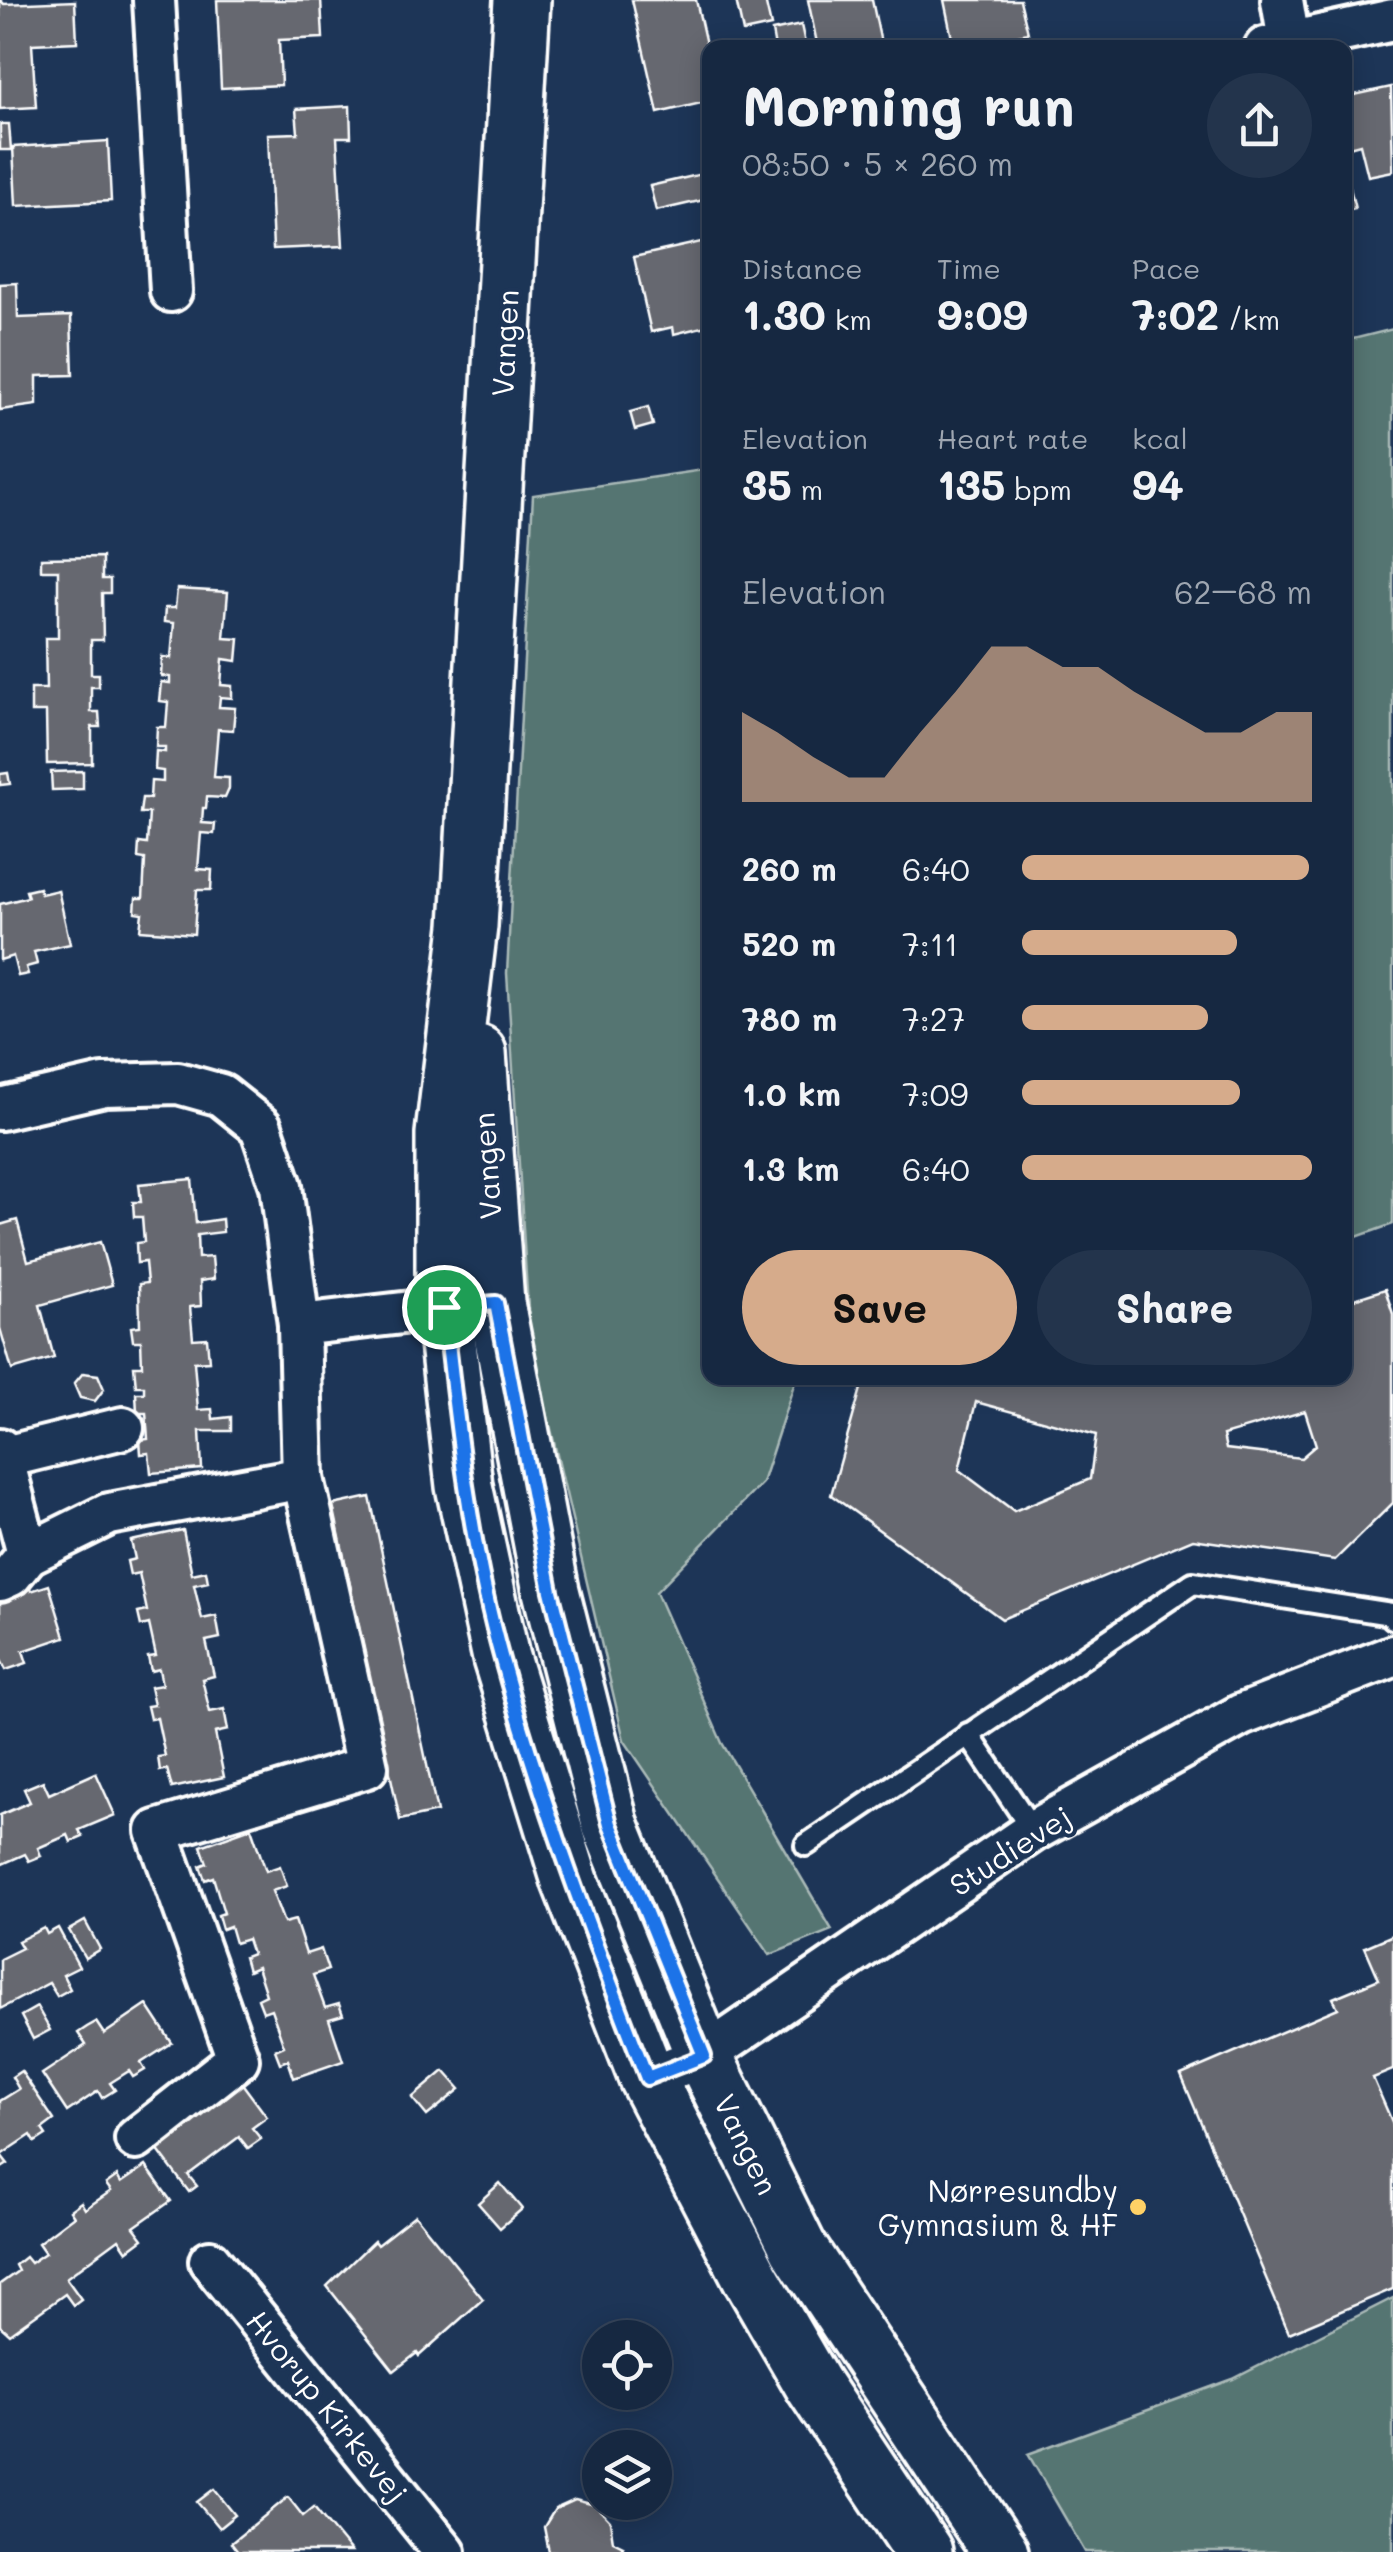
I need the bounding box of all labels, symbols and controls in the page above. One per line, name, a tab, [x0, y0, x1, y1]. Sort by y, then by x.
text: Morning run	[742, 68, 1075, 140]
button: share	[1207, 73, 1312, 178]
text: 08:50 · 5 × 260 m	[742, 142, 1013, 184]
text: Distance	[742, 250, 863, 286]
text: Time	[937, 250, 1001, 286]
text: Pace	[1132, 250, 1200, 286]
text: 1.30	[742, 286, 826, 341]
text: 9:09	[937, 286, 1028, 341]
text: 7:02	[1132, 286, 1219, 341]
street label: Vangen	[481, 288, 527, 398]
text: km	[826, 301, 872, 337]
text: /km	[1219, 301, 1280, 337]
text: Elevation	[742, 420, 868, 456]
text: Heart rate	[937, 420, 1088, 456]
text: kcal	[1132, 420, 1188, 456]
text: 35	[742, 456, 792, 511]
text: 135	[937, 456, 1005, 511]
text: 94	[1132, 456, 1184, 511]
text: m	[792, 471, 823, 507]
text: bpm	[1005, 471, 1072, 507]
text: Elevation	[742, 570, 886, 612]
text: 62–68 m	[1174, 570, 1312, 612]
text: 260 m	[742, 847, 837, 889]
text: 6:40	[902, 847, 970, 889]
text: 520 m	[742, 922, 836, 964]
text: 7:11	[902, 922, 958, 964]
text: 780 m	[742, 997, 837, 1039]
text: 7:27	[902, 997, 965, 1039]
text: 1.0 km	[742, 1072, 841, 1114]
text: 7:09	[902, 1072, 968, 1114]
street label: Vangen	[462, 1111, 510, 1221]
text: 1.3 km	[742, 1147, 839, 1189]
text: 6:40	[902, 1147, 970, 1189]
button: Save	[742, 1250, 1017, 1365]
button: Share	[1037, 1250, 1312, 1365]
pin	[402, 1265, 487, 1350]
icon: arrive	[417, 1280, 472, 1335]
street label: Studievej	[941, 1796, 1079, 1904]
street label: Vangen	[706, 2087, 788, 2201]
place label: Nørresundby Gymnasium & HF	[878, 2170, 1118, 2244]
marker: Nørresundby Gymnasium & HF	[1127, 2196, 1149, 2218]
street label: Hvorup Kirkevej	[238, 2302, 418, 2510]
map controls	[582, 2320, 672, 2520]
button: locate	[582, 2320, 672, 2410]
button: layers	[582, 2430, 672, 2520]

